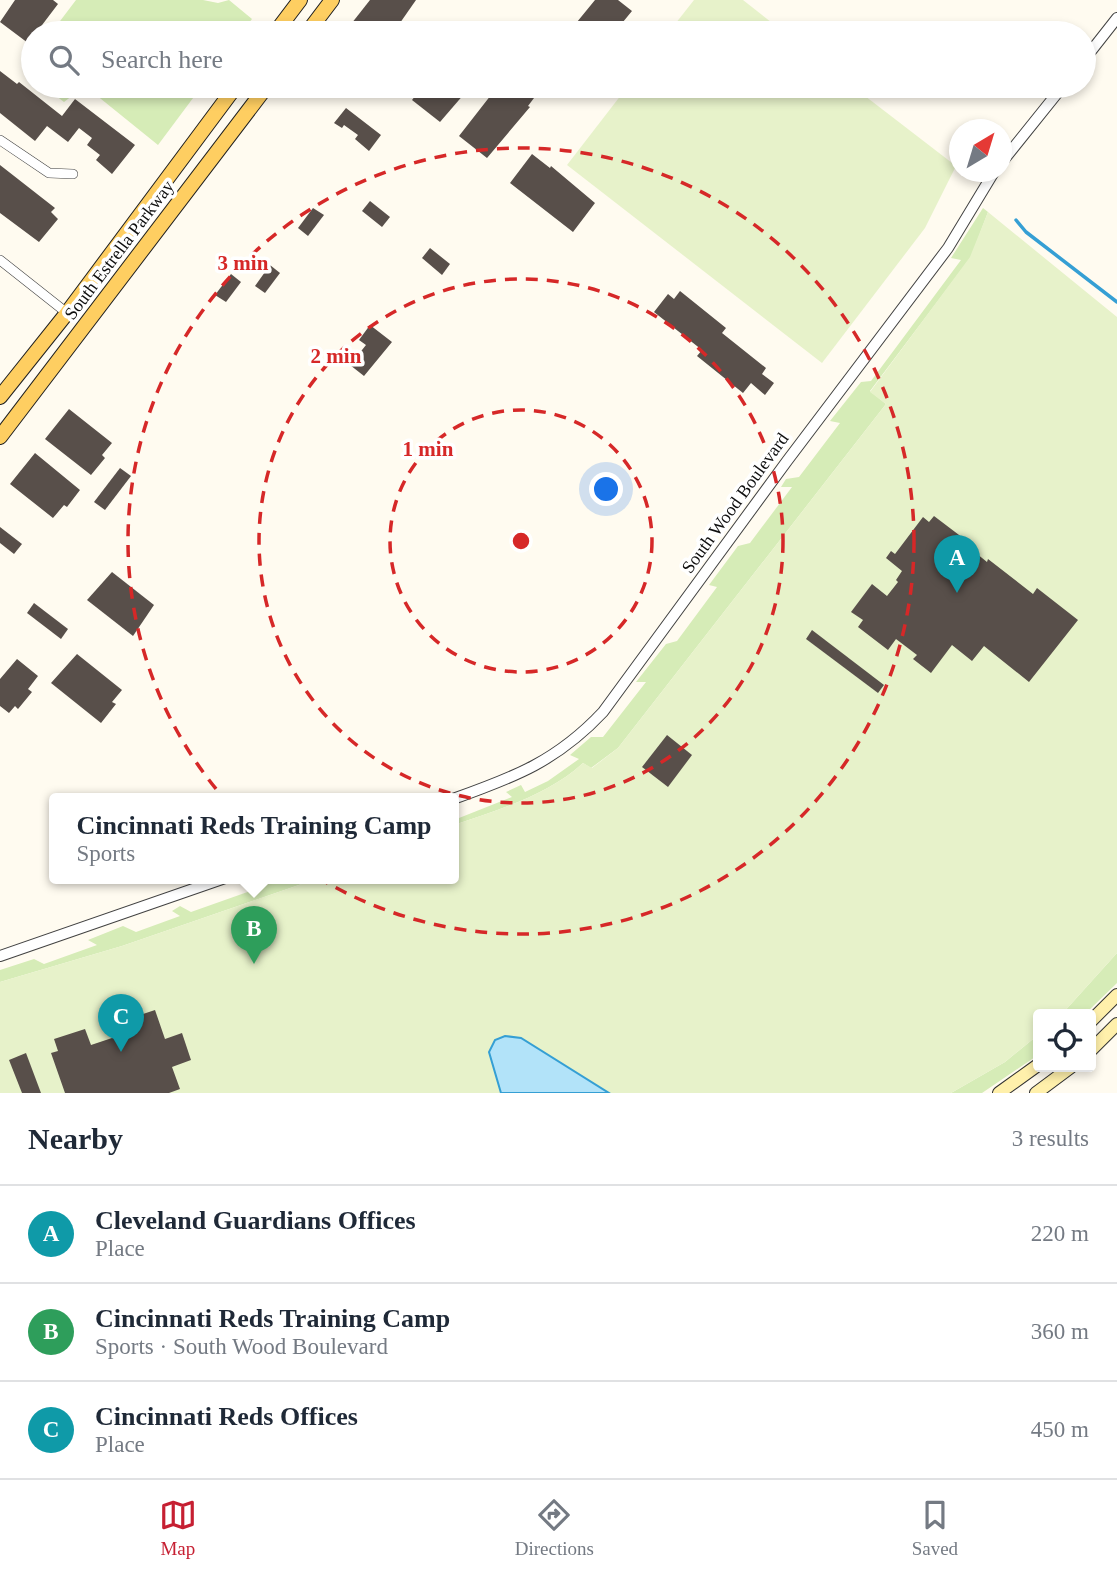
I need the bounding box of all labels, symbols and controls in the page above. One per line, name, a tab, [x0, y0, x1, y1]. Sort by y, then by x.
search box	[21, 21, 1096, 98]
icon: search	[45, 41, 83, 79]
text: Search here	[101, 45, 223, 74]
north arrow	[949, 119, 1012, 182]
street label: South Estrella Parkway	[60, 177, 178, 323]
text: 3 min	[218, 251, 269, 275]
text: 2 min	[311, 344, 362, 368]
street label: South Wood Boulevard	[677, 429, 793, 577]
text: 1 min	[403, 437, 454, 461]
your location	[589, 472, 623, 506]
centre of rings	[509, 529, 533, 553]
pin: A	[934, 535, 980, 593]
popup	[49, 793, 459, 884]
text: Cincinnati Reds Training Camp	[76, 811, 432, 840]
text: Sports	[76, 841, 135, 866]
pin: B	[231, 906, 277, 964]
pin: C	[98, 994, 144, 1052]
map controls	[1033, 1009, 1096, 1072]
button: locate	[1033, 1009, 1096, 1072]
text: Nearby	[28, 1122, 123, 1155]
text: 3 results	[1012, 1126, 1089, 1151]
text: Cleveland Guardians Offices	[95, 1206, 416, 1235]
text: A	[43, 1221, 59, 1246]
text: 220 m	[1031, 1221, 1089, 1246]
text: Place	[95, 1236, 145, 1261]
text: Cincinnati Reds Training Camp	[95, 1304, 450, 1333]
text: B	[43, 1319, 59, 1344]
text: 360 m	[1031, 1319, 1089, 1344]
text: Sports · South Wood Boulevard	[95, 1334, 388, 1359]
text: Cincinnati Reds Offices	[95, 1402, 358, 1431]
text: C	[43, 1417, 59, 1442]
text: 450 m	[1031, 1417, 1089, 1442]
text: Place	[95, 1432, 145, 1457]
tab: Map	[159, 1496, 197, 1560]
tab: Directions	[515, 1496, 594, 1560]
tab: Saved	[912, 1496, 958, 1560]

